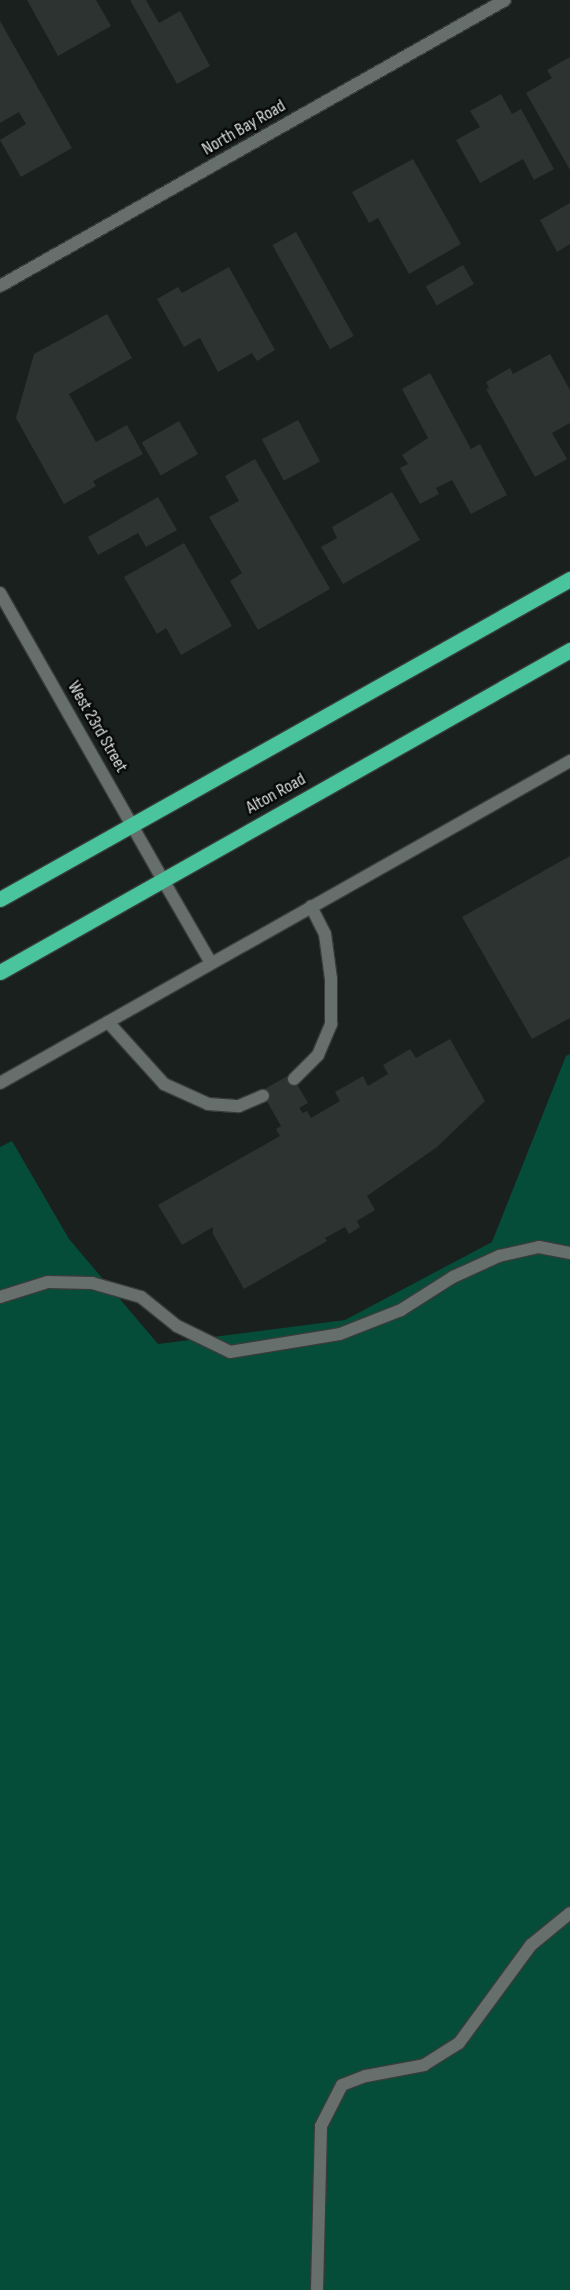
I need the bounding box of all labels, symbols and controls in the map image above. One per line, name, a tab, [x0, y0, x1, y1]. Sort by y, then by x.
street label: North Bay Road	[198, 95, 290, 161]
street label: West 23rd Street	[62, 678, 132, 776]
street label: Alton Road	[242, 769, 310, 819]

